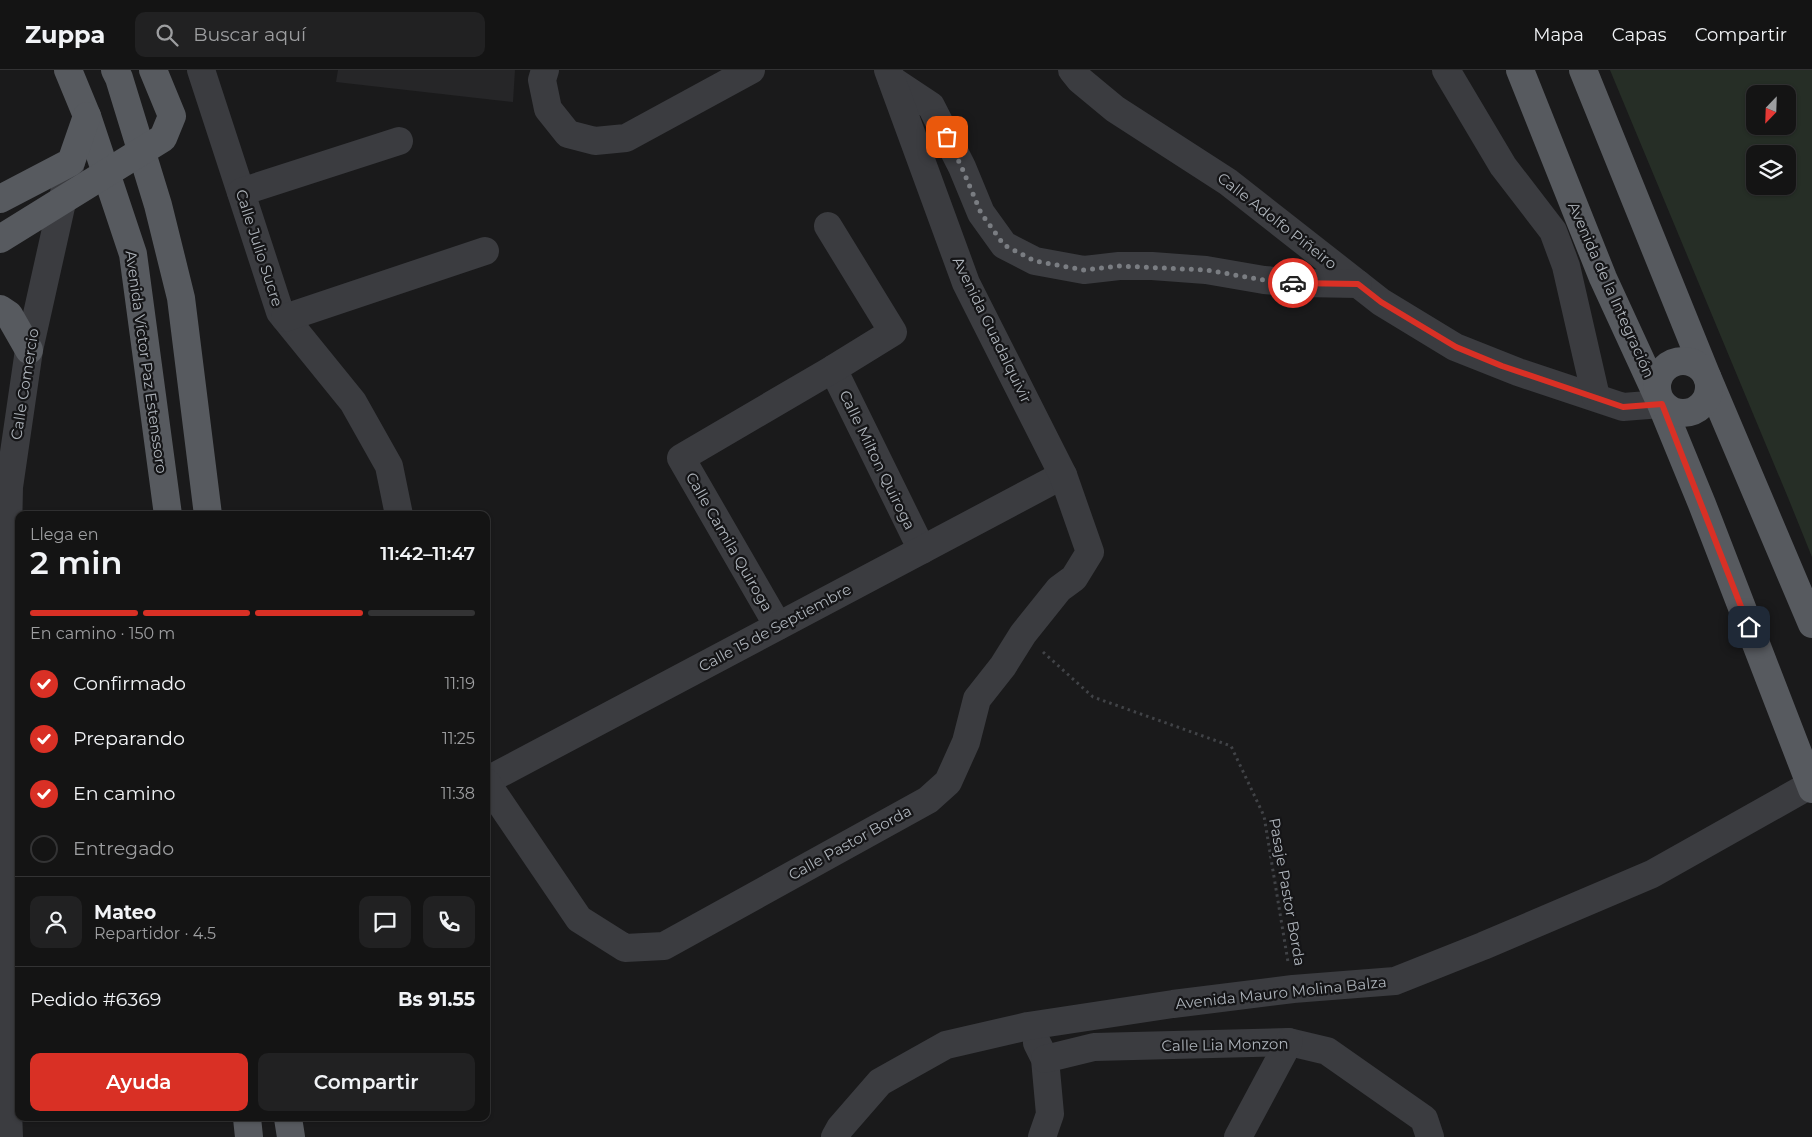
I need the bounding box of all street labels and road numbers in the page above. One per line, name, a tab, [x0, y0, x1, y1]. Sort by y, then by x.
street label: Calle Adolfo Piñeiro	[1214, 168, 1341, 273]
street label: Calle Julio Sucre	[232, 187, 287, 309]
street label: Avenida de la Integración	[1564, 199, 1659, 381]
street label: Avenida Víctor Paz Estenssoro	[121, 249, 172, 475]
street label: Avenida Guadalquivir	[949, 253, 1036, 406]
street label: Calle Comercio	[6, 327, 43, 441]
street label: Calle Milton Quiroga	[835, 387, 920, 533]
street label: Calle Camila Quiroga	[682, 469, 777, 615]
street label: Calle 15 de Septiembre	[695, 579, 854, 676]
street label: Calle Pastor Borda	[785, 801, 915, 884]
street label: Pasaje Pastor Borda	[1265, 816, 1310, 967]
street label: Avenida Mauro Molina Balza	[1174, 972, 1388, 1013]
street label: Calle Lia Monzon	[1161, 1034, 1289, 1055]

